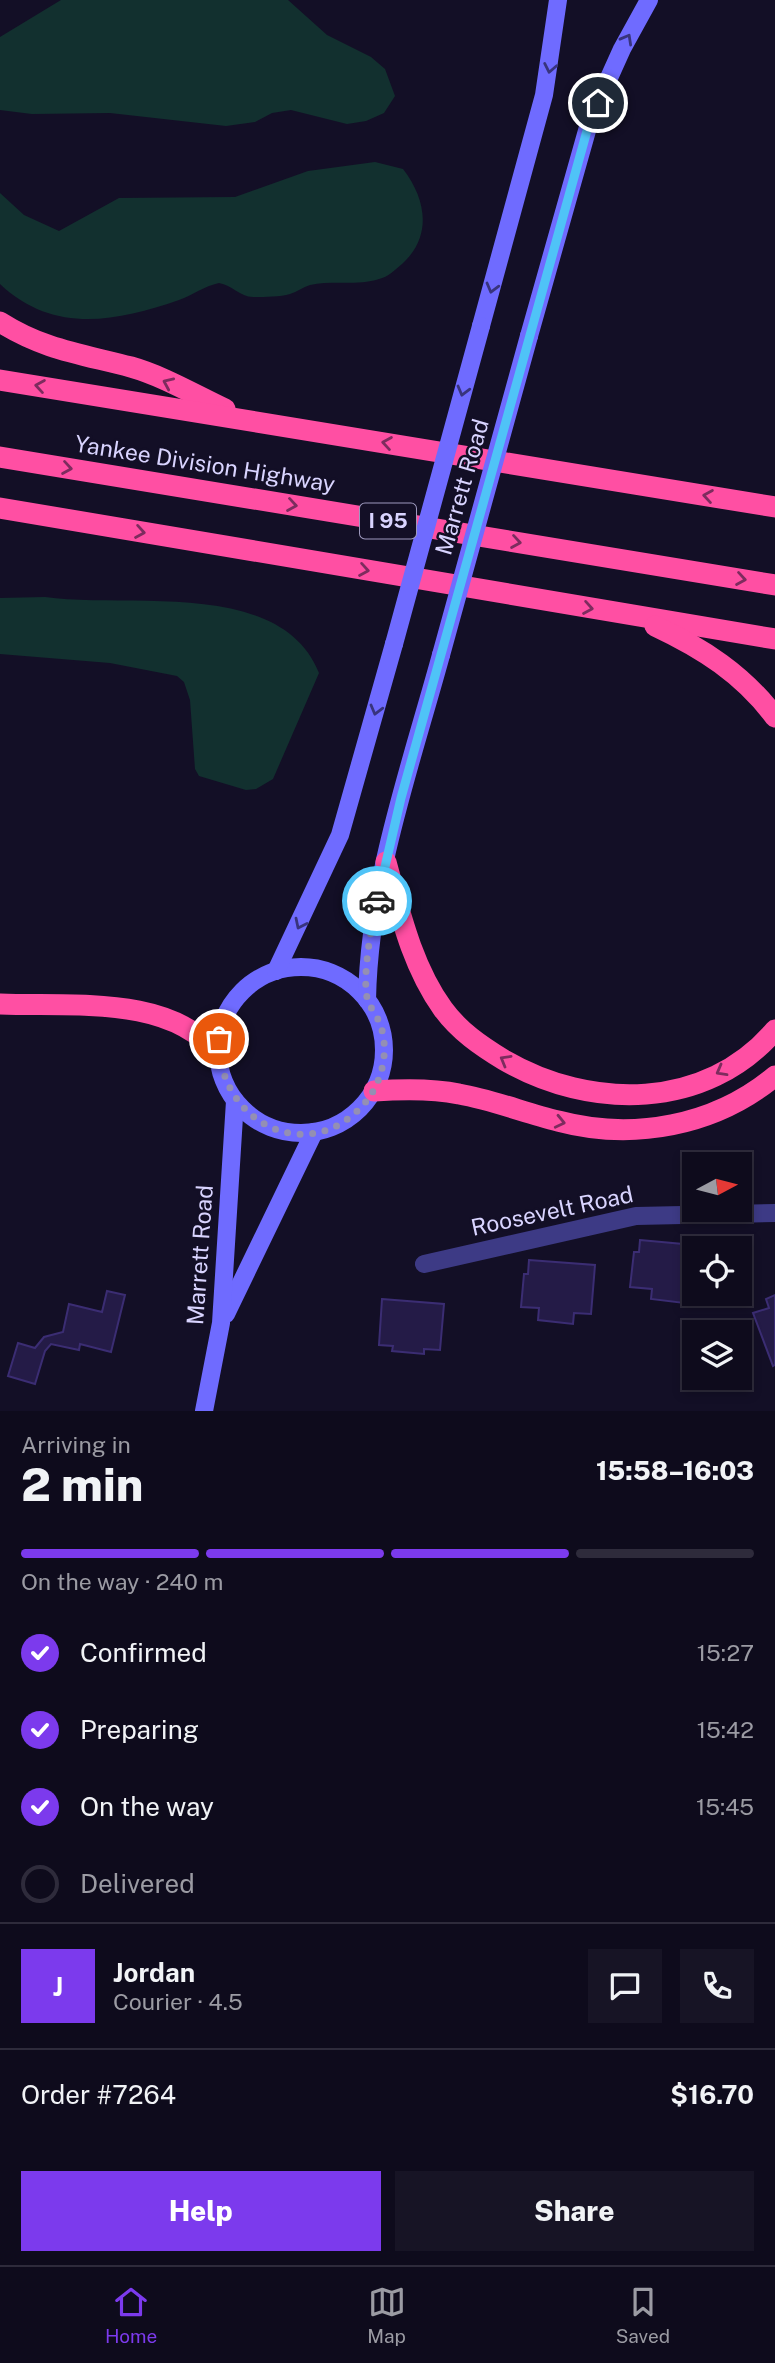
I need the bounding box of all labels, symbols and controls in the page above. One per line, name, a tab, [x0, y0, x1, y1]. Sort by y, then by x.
one-way arrow	[619, 34, 632, 47]
one-way arrow	[543, 62, 558, 74]
pin	[568, 73, 628, 133]
icon: home	[579, 84, 617, 122]
one-way arrow	[485, 281, 500, 293]
one-way arrow	[163, 377, 175, 391]
one-way arrow	[34, 379, 46, 394]
one-way arrow	[457, 385, 471, 397]
street label: Marrett Road	[429, 416, 494, 558]
street label: Yankee Division Highway	[73, 430, 337, 497]
one-way arrow	[382, 436, 393, 451]
one-way arrow	[61, 460, 73, 475]
one-way arrow	[702, 489, 714, 504]
one-way arrow	[286, 497, 298, 512]
road number: I 95	[360, 504, 416, 538]
one-way arrow	[134, 524, 146, 539]
one-way arrow	[510, 534, 522, 549]
one-way arrow	[358, 562, 370, 577]
one-way arrow	[735, 571, 747, 586]
one-way arrow	[582, 600, 594, 615]
one-way arrow	[370, 704, 384, 716]
courier	[342, 866, 412, 936]
icon: car	[358, 882, 396, 920]
one-way arrow	[294, 917, 308, 929]
pin	[189, 1009, 249, 1069]
icon: bag	[200, 1020, 238, 1058]
one-way arrow	[500, 1056, 513, 1069]
one-way arrow	[716, 1063, 729, 1076]
one-way arrow	[554, 1114, 566, 1128]
north arrow	[682, 1152, 752, 1222]
map controls	[682, 1152, 752, 1390]
street label: Roosevelt Road	[468, 1180, 635, 1241]
street label: Marrett Road	[181, 1184, 218, 1326]
button: locate	[682, 1236, 752, 1306]
button: layers	[682, 1320, 752, 1390]
text: Arriving in	[21, 1431, 131, 1458]
text: 15:58–16:03	[596, 1455, 754, 1486]
text: 2 min	[21, 1457, 143, 1511]
text: On the way · 240 m	[21, 1568, 223, 1595]
icon: check	[21, 1634, 59, 1672]
text: Confirmed	[80, 1637, 207, 1668]
text: 15:27	[697, 1639, 754, 1666]
icon: check	[21, 1711, 59, 1749]
text: Preparing	[80, 1714, 199, 1745]
text: 15:42	[697, 1716, 754, 1743]
icon: check	[21, 1788, 59, 1826]
text: On the way	[80, 1791, 214, 1822]
text: 15:45	[696, 1793, 754, 1820]
text: Delivered	[80, 1868, 195, 1899]
button: chat	[588, 1949, 662, 2023]
button: phone	[680, 1949, 754, 2023]
text: Jordan	[113, 1957, 195, 1988]
text: J	[53, 1971, 63, 2002]
text: Courier · 4.5	[113, 1988, 243, 2015]
text: Order #7264	[21, 2079, 176, 2110]
text: $16.70	[670, 2079, 754, 2110]
button: Help	[21, 2171, 381, 2251]
button: Share	[395, 2171, 754, 2251]
tab: Home	[105, 2283, 157, 2347]
tab: Map	[367, 2283, 406, 2347]
tab: Saved	[616, 2283, 670, 2347]

